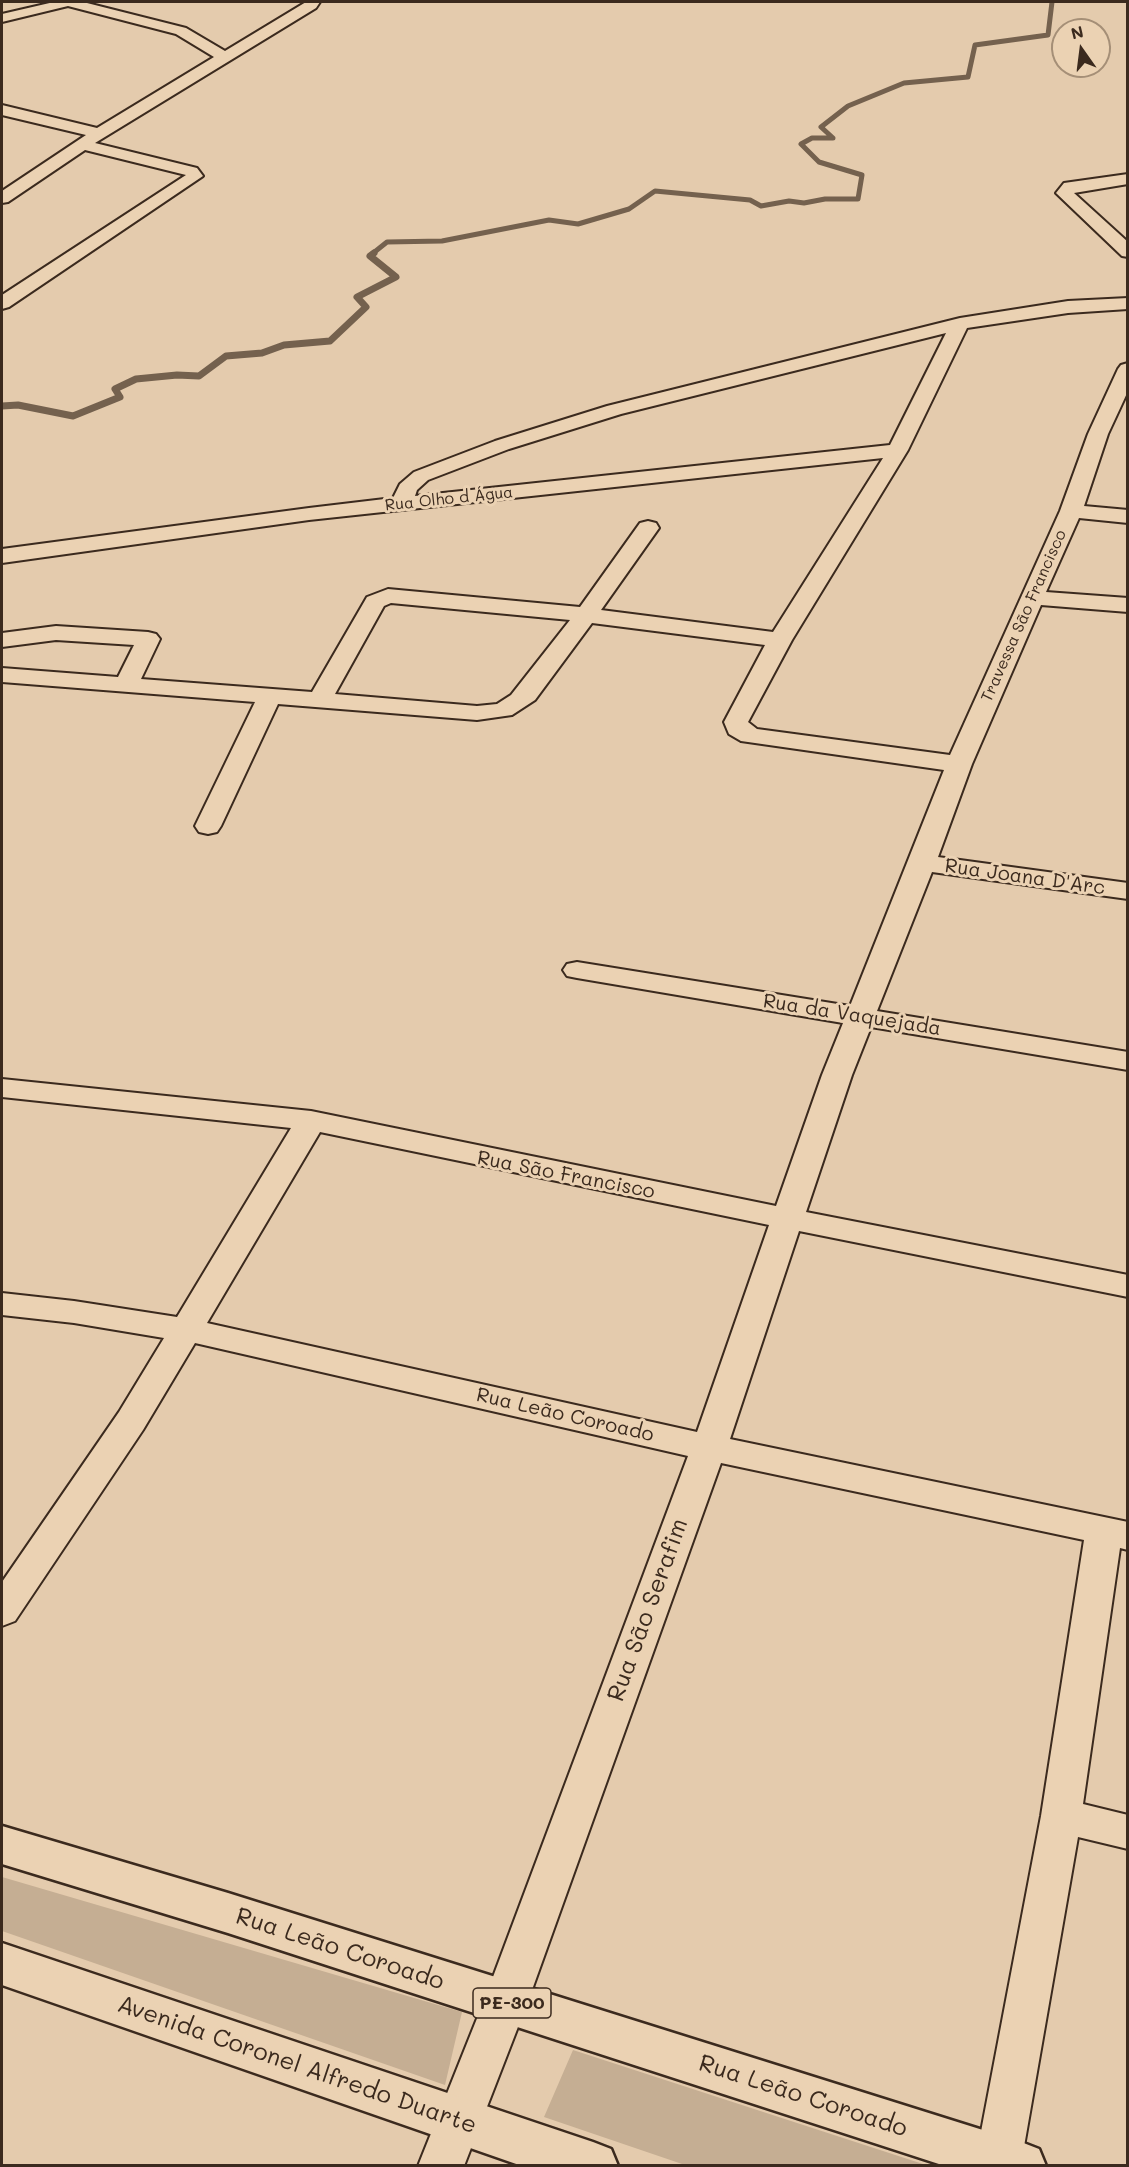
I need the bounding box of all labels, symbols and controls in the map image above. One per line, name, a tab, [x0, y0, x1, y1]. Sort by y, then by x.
north arrow	[1051, 18, 1111, 78]
text: N	[1069, 20, 1085, 44]
street label: Rua Olho d Água	[384, 483, 514, 515]
street label: Travessa São Francisco	[977, 527, 1071, 705]
street label: Rua Joana D'Arc	[943, 854, 1107, 900]
street label: Rua da Vaquejada	[761, 989, 943, 1041]
street label: Rua São Francisco	[475, 1146, 657, 1204]
street label: Rua Leão Coroado	[474, 1383, 656, 1447]
street label: Rua São Serafim	[602, 1515, 694, 1705]
street label: Rua Leão Coroado	[232, 1902, 448, 1996]
road number: PE-300	[473, 1988, 551, 2018]
street label: Avenida Coronel Alfredo Duarte	[114, 1990, 480, 2140]
street label: Rua Leão Coroado	[695, 2049, 911, 2143]

